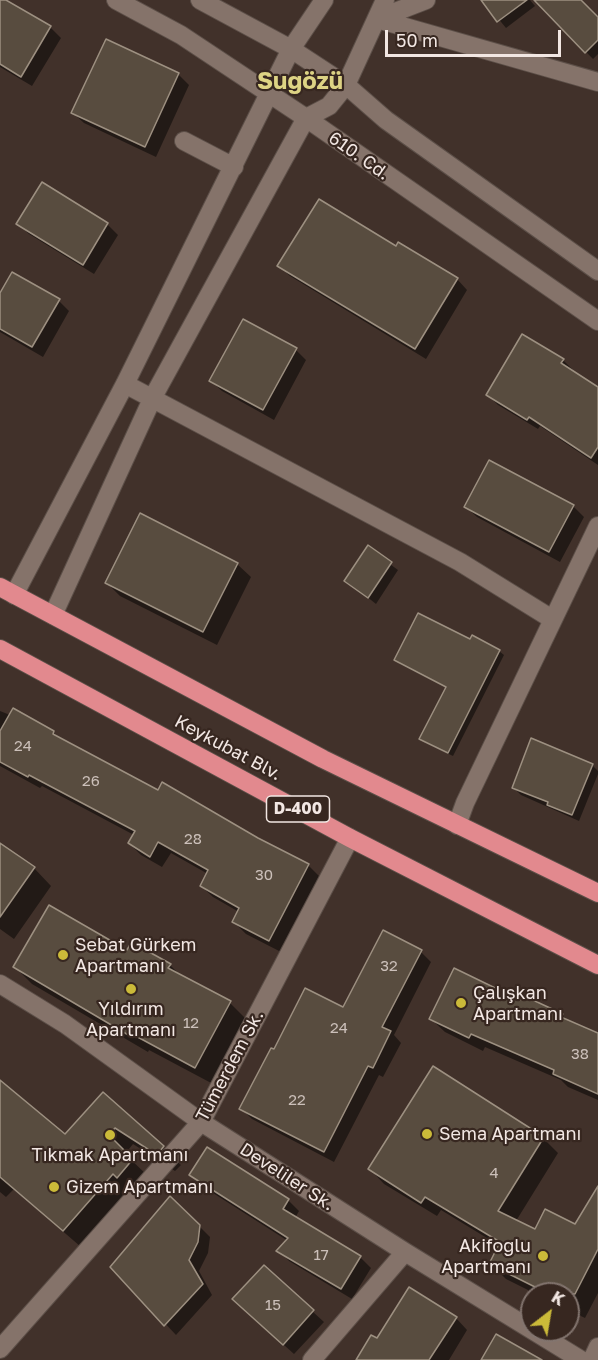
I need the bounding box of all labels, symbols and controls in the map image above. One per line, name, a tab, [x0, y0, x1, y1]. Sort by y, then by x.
scale bar	[388, 18, 564, 56]
text: 50 m	[396, 29, 438, 51]
district label: Sugözü	[257, 67, 343, 95]
street label: 610. Cd.	[324, 127, 394, 185]
street label: Keykubat Blv.	[171, 711, 285, 785]
house number: 24	[14, 737, 32, 755]
house number: 26	[82, 772, 100, 790]
road number: D-400	[266, 796, 330, 822]
house number: 28	[184, 830, 202, 848]
house number: 30	[255, 866, 273, 884]
place label: Sebat Gürkem Apartmanı	[75, 934, 196, 976]
marker: Sebat Gürkem Apartmanı	[56, 948, 70, 962]
house number: 32	[380, 957, 398, 975]
marker: Yıldırım Apartmanı	[124, 982, 138, 996]
place label: Çalışkan Apartmanı	[473, 982, 563, 1024]
marker: Çalışkan Apartmanı	[454, 996, 468, 1010]
place label: Yıldırım Apartmanı	[86, 998, 176, 1040]
street label: Tümerdem Sk.	[192, 1007, 268, 1125]
house number: 12	[183, 1014, 199, 1032]
house number: 24	[330, 1019, 348, 1037]
house number: 38	[571, 1045, 589, 1063]
house number: 22	[288, 1091, 306, 1109]
place label: Sema Apartmanı	[439, 1123, 581, 1145]
marker: Sema Apartmanı	[420, 1127, 434, 1141]
marker: Tıkmak Apartmanı	[103, 1128, 117, 1142]
street label: Develiler Sk.	[236, 1138, 338, 1216]
place label: Tıkmak Apartmanı	[32, 1144, 188, 1166]
house number: 4	[489, 1164, 499, 1182]
place label: Gizem Apartmanı	[66, 1176, 213, 1198]
marker: Gizem Apartmanı	[47, 1180, 61, 1194]
place label: Akifoğlu Apartmanı	[441, 1235, 531, 1278]
house number: 17	[313, 1246, 329, 1264]
marker: Akifoğlu Apartmanı	[536, 1249, 550, 1263]
north arrow	[520, 1282, 580, 1342]
text: K	[548, 1287, 568, 1310]
house number: 15	[265, 1296, 281, 1314]

